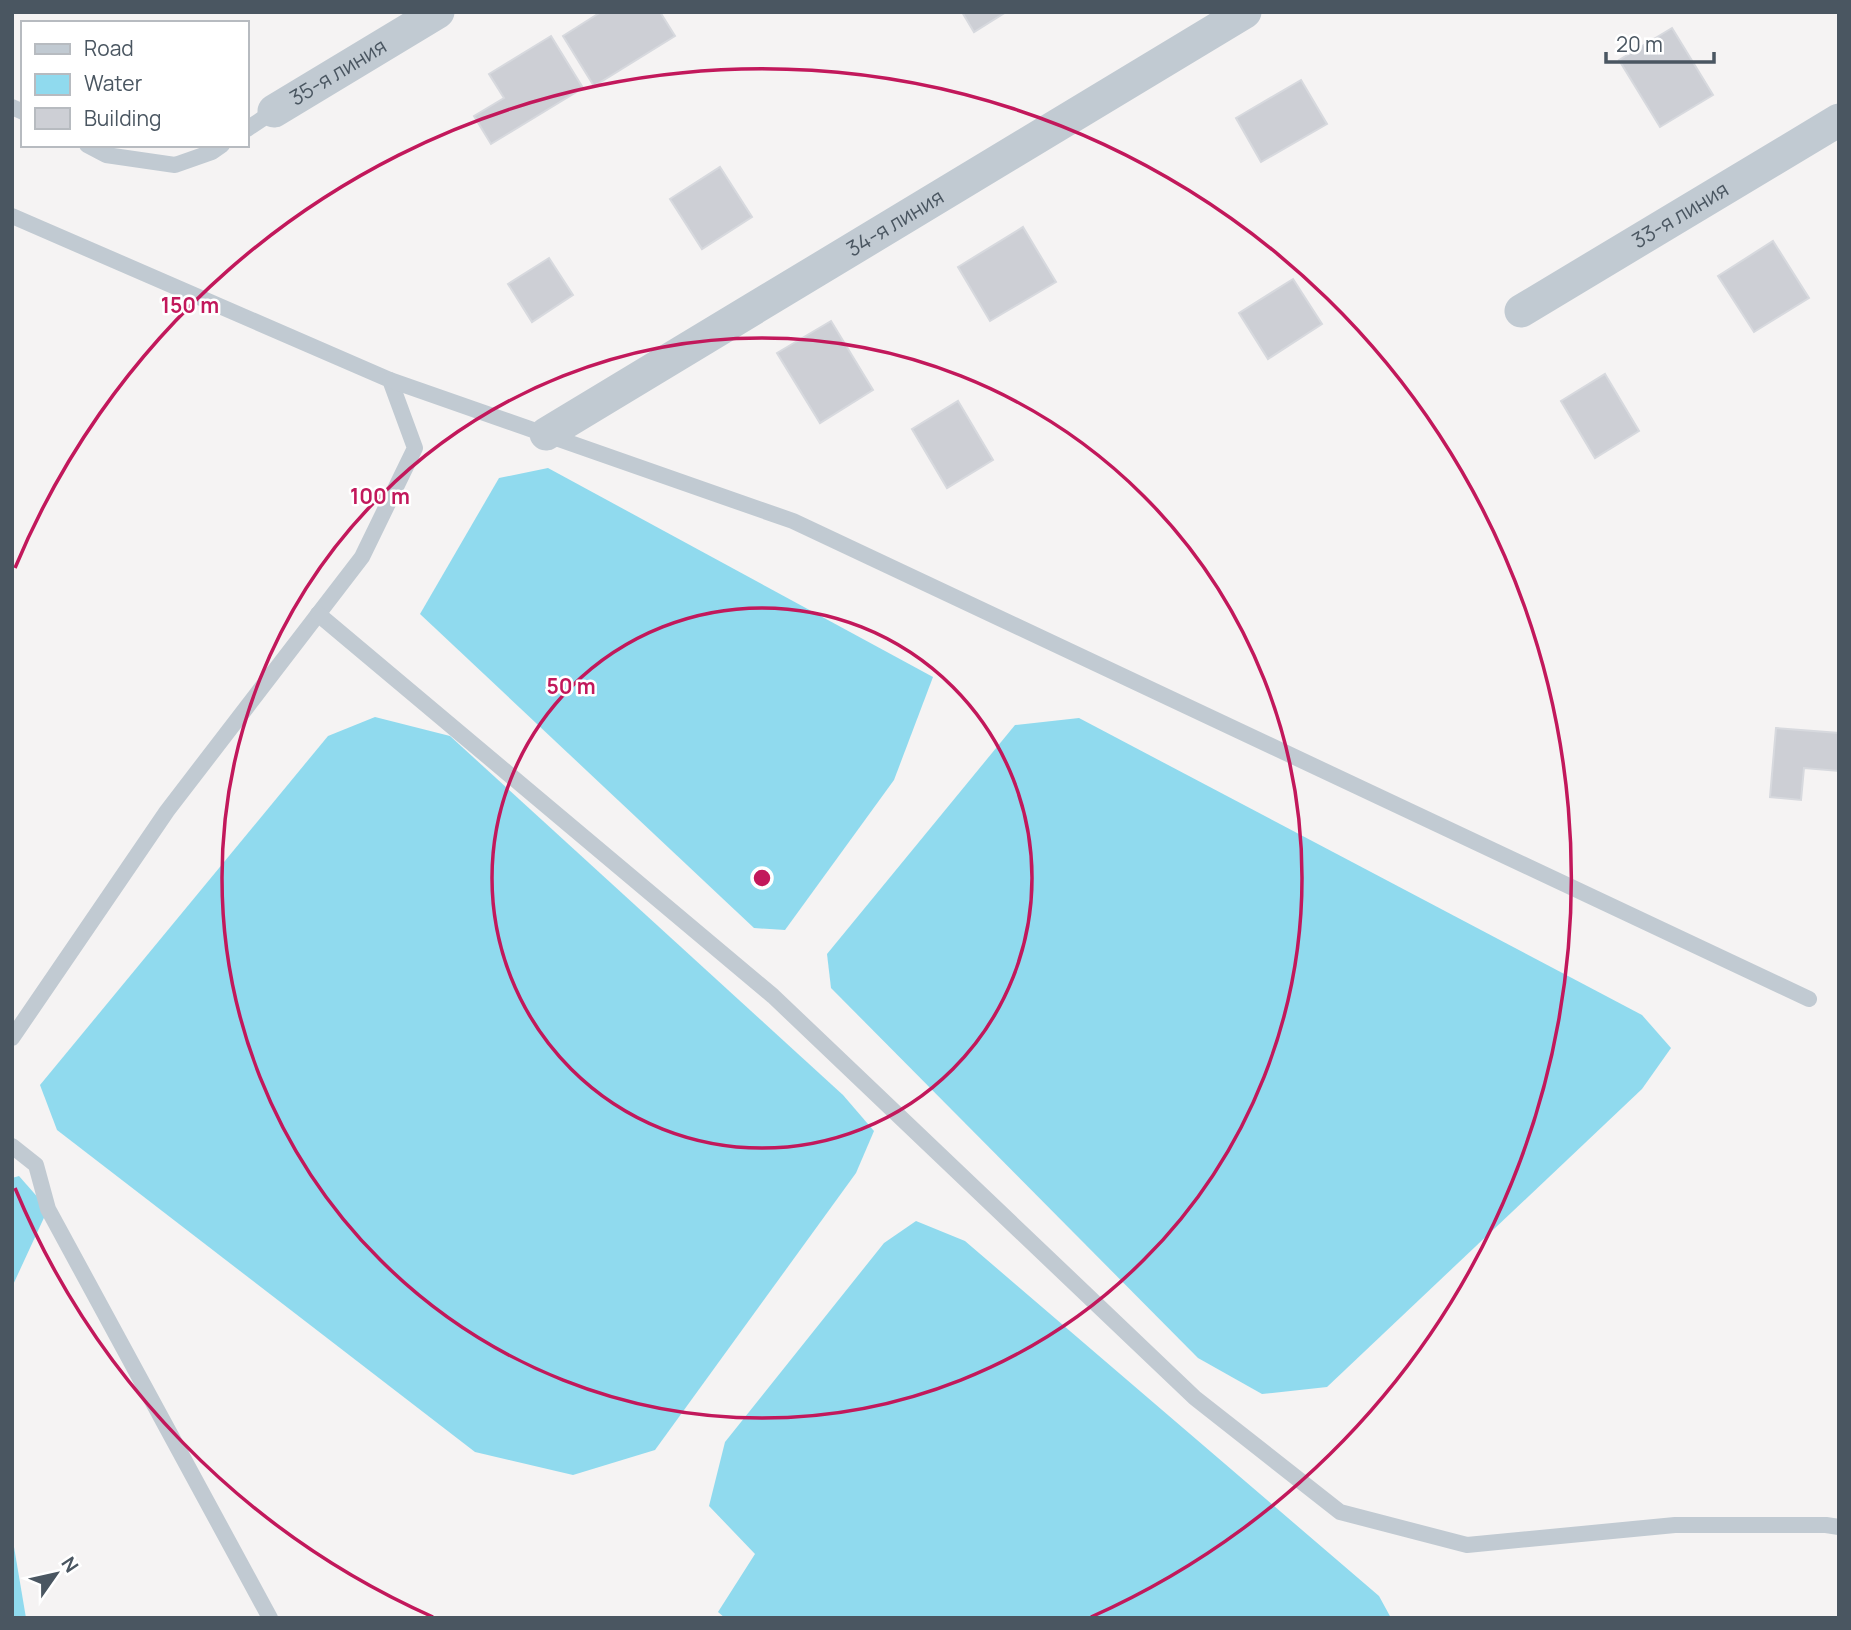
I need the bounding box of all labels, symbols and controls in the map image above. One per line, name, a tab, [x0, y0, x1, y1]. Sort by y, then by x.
legend	[21, 21, 248, 147]
scale bar	[1606, 21, 1714, 65]
text: 20 m	[1616, 30, 1663, 58]
street label: 35-я линия	[284, 31, 391, 111]
text: Road	[84, 34, 134, 62]
text: Water	[84, 69, 143, 97]
text: Building	[84, 104, 161, 132]
street label: 33-я линия	[1626, 175, 1733, 254]
street label: 34-я линия	[841, 182, 949, 262]
text: 150 m	[161, 291, 219, 319]
text: 100 m	[350, 482, 410, 510]
text: 50 m	[546, 672, 596, 700]
centre of rings	[750, 866, 774, 890]
north arrow	[21, 1539, 91, 1609]
text: N	[55, 1552, 85, 1577]

